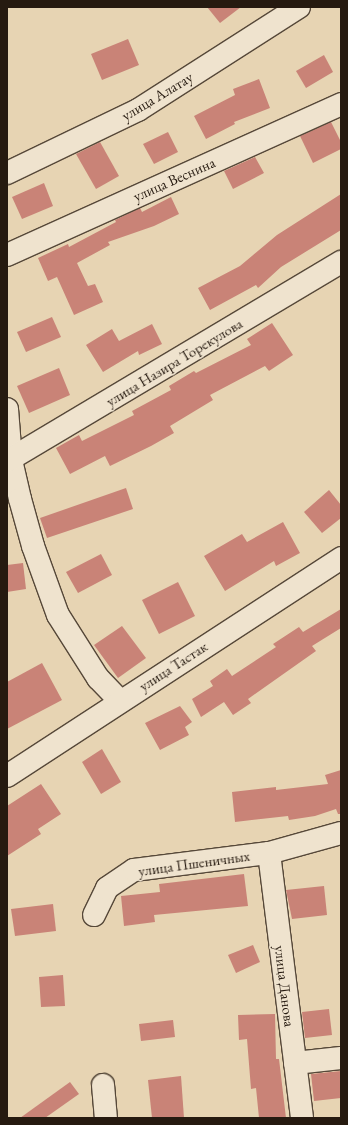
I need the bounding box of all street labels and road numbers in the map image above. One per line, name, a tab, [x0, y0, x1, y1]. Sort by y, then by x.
street label: улица Алатау	[118, 68, 196, 124]
street label: улица Веснина	[130, 153, 218, 205]
street label: улица Назира Торекулова	[102, 314, 246, 410]
street label: улица Тастак	[135, 637, 211, 695]
street label: улица Пшеничных	[137, 846, 251, 880]
street label: улица Данова	[271, 944, 299, 1028]

